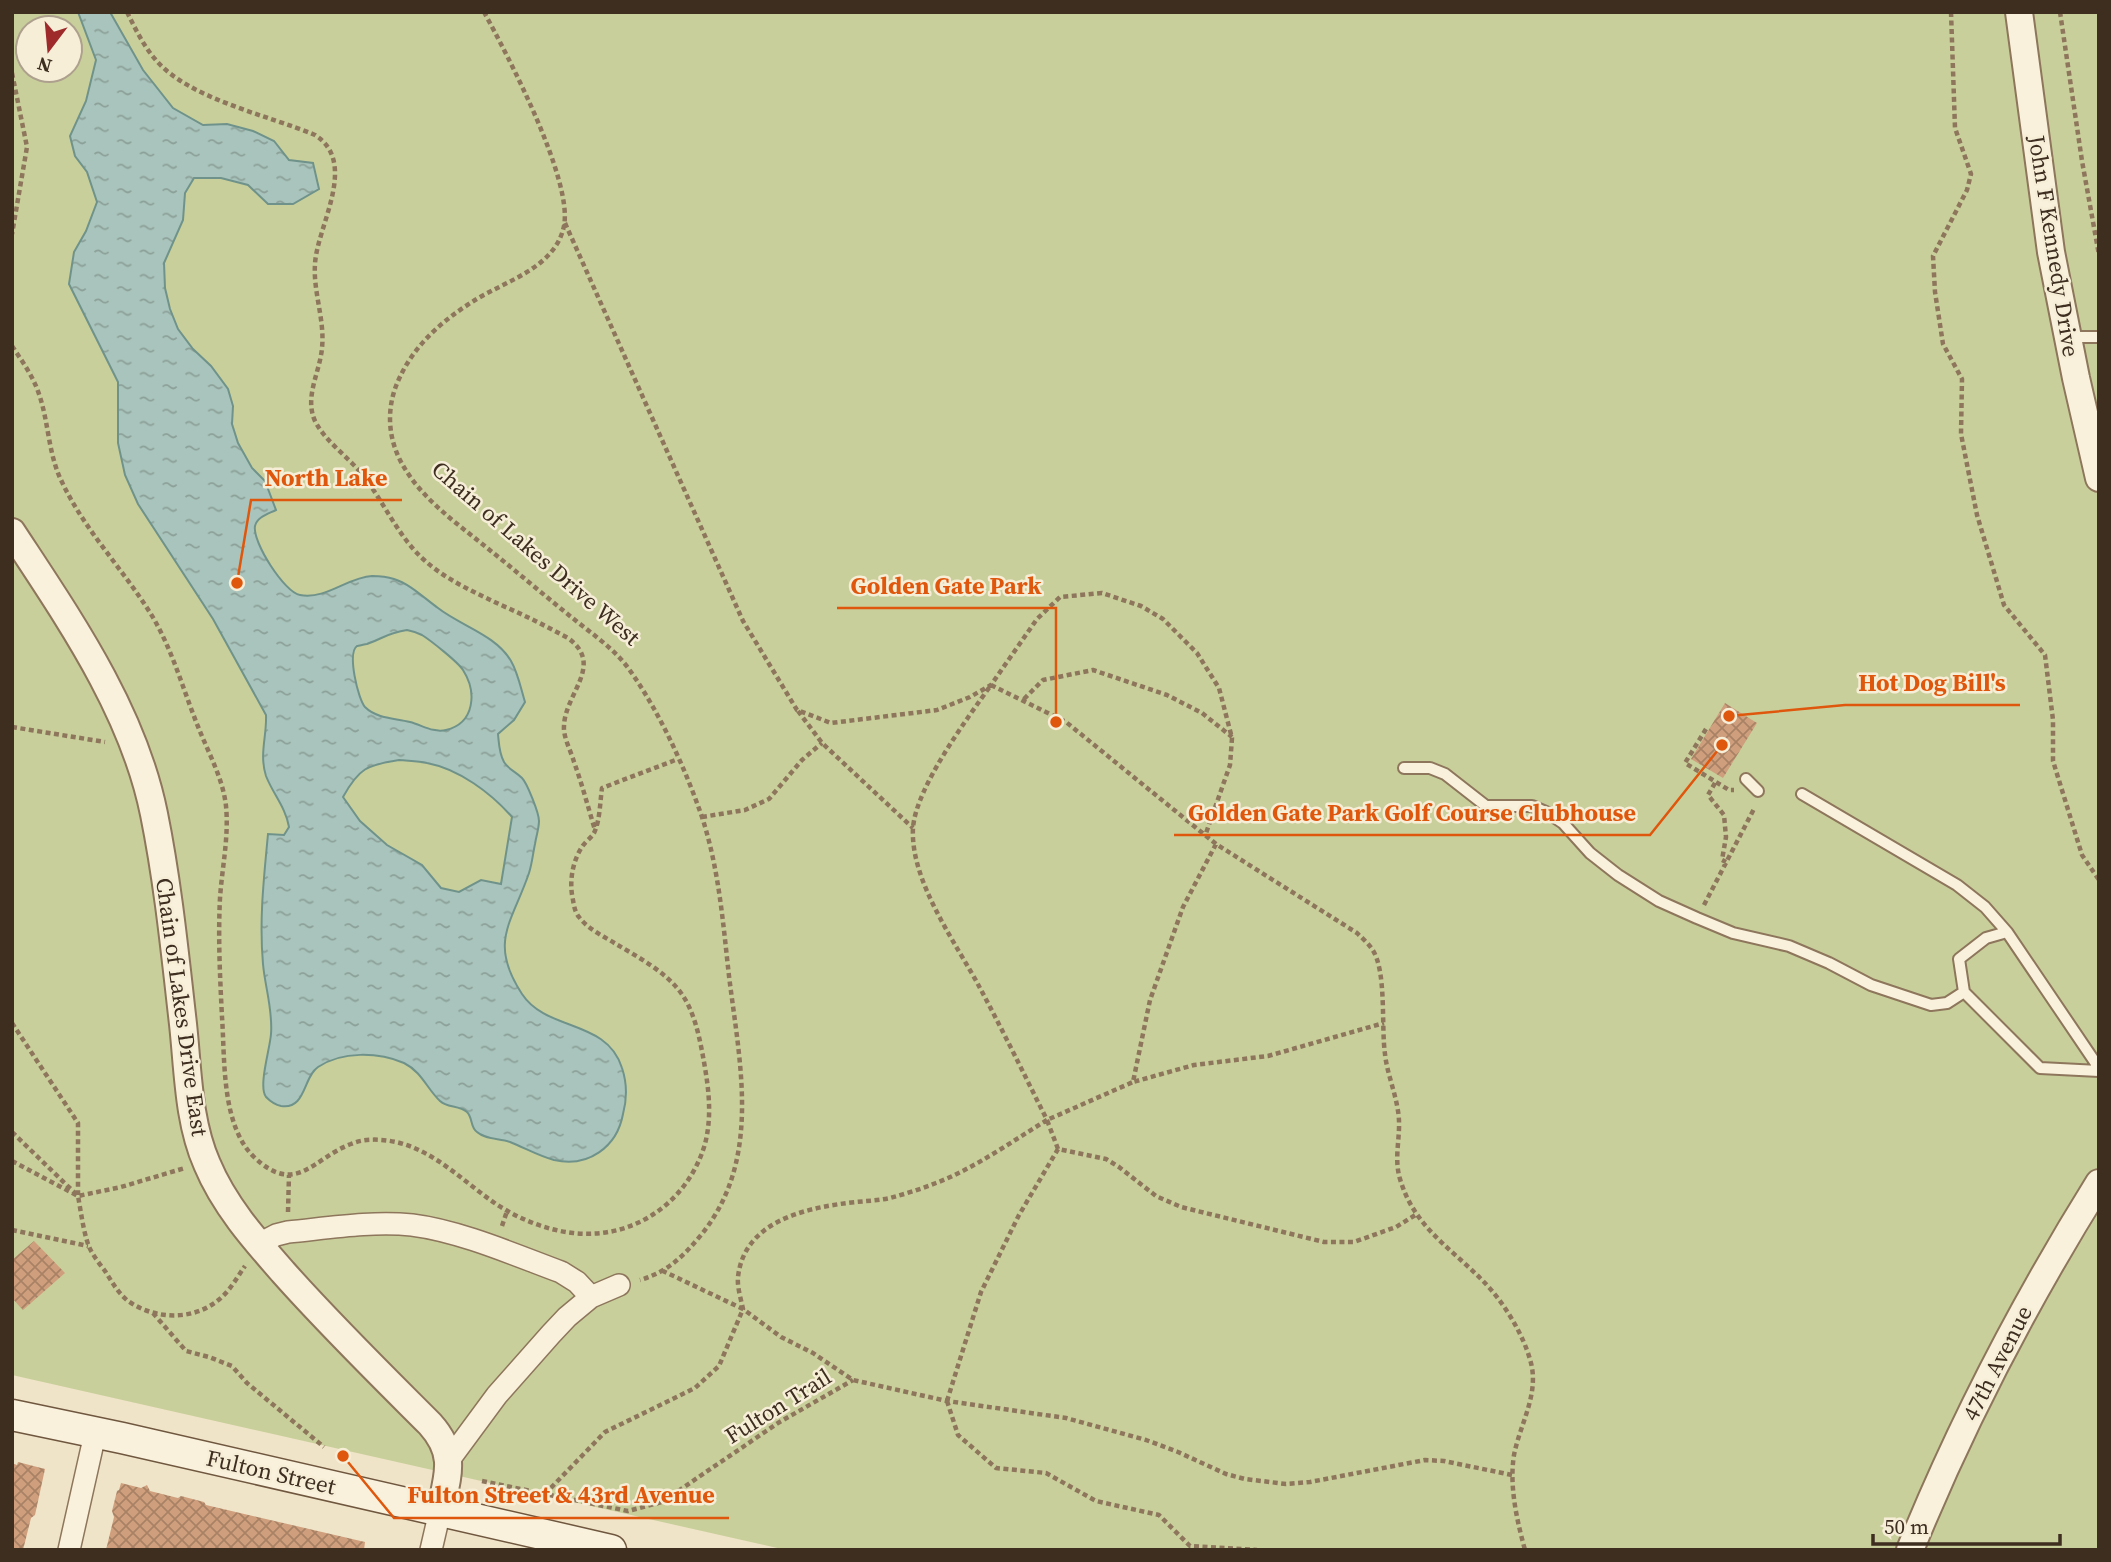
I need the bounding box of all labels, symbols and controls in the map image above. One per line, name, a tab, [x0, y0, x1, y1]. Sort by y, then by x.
north arrow	[14, 14, 84, 84]
text: N	[34, 51, 55, 80]
street label: John F Kennedy Drive	[2021, 132, 2087, 359]
street label: Chain of Lakes Drive West	[425, 453, 648, 653]
callout: North Lake	[251, 455, 402, 500]
text: North Lake	[265, 461, 387, 494]
callout: Golden Gate Park	[837, 563, 1056, 608]
text: Golden Gate Park	[850, 569, 1042, 602]
callout: Hot Dog Bill's	[1845, 660, 2020, 705]
text: Hot Dog Bill's	[1858, 666, 2006, 699]
callout: Golden Gate Park Golf Course Clubhouse	[1174, 790, 1650, 835]
text: Golden Gate Park Golf Course Clubhouse	[1188, 796, 1636, 829]
street label: Chain of Lakes Drive East	[148, 876, 216, 1139]
street label: 47th Avenue	[1954, 1300, 2040, 1426]
street label: Fulton Trail	[719, 1361, 838, 1451]
street label: Fulton Street	[203, 1442, 339, 1503]
callout: Fulton Street & 43rd Avenue	[394, 1473, 729, 1518]
text: Fulton Street & 43rd Avenue	[407, 1478, 715, 1511]
scale bar	[1873, 1502, 2060, 1546]
text: 50 m	[1884, 1512, 1929, 1541]

